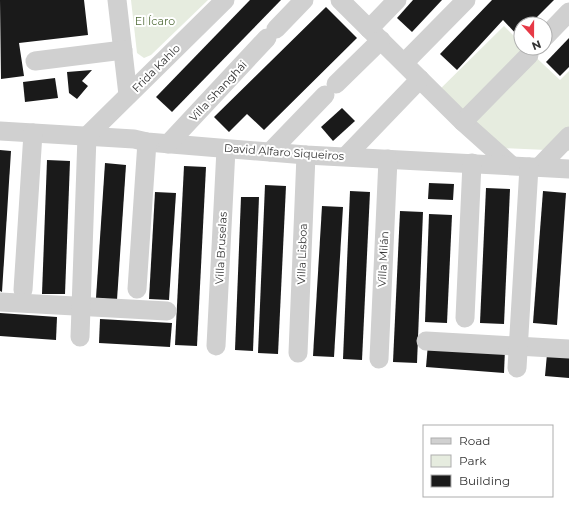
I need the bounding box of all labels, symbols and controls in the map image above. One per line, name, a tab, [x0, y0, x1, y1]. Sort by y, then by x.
park label: El Ícaro	[135, 14, 175, 28]
north arrow	[513, 16, 553, 56]
text: N	[530, 37, 543, 53]
street label: Frida Kahlo	[129, 41, 183, 95]
street label: Villa Shanghái	[186, 58, 250, 124]
street label: David Alfaro Siqueiros	[223, 141, 345, 163]
street label: Villa Bruselas	[212, 211, 230, 285]
street label: Villa Lisboa	[294, 223, 310, 285]
street label: Villa Milán	[375, 231, 391, 287]
legend	[423, 425, 553, 497]
text: Road	[459, 433, 490, 448]
text: Park	[459, 453, 487, 468]
text: Building	[459, 473, 510, 488]

